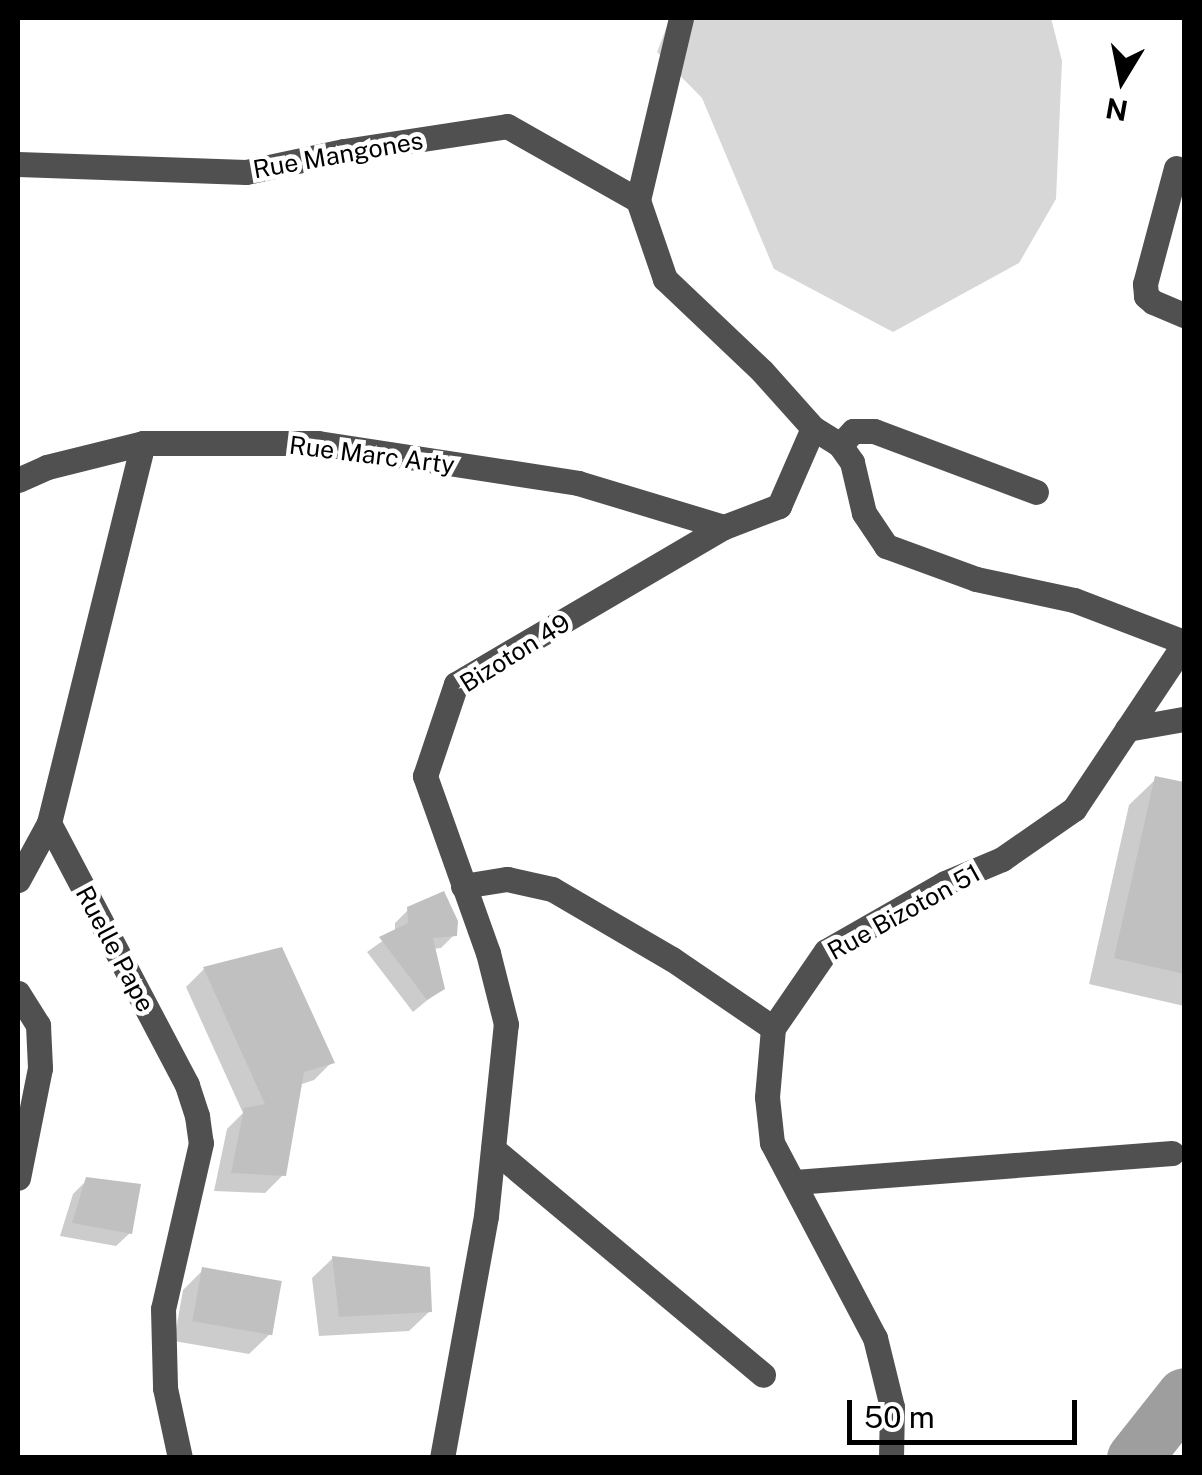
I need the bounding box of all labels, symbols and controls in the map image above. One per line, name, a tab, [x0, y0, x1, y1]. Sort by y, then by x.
north arrow	[1072, 30, 1172, 130]
text: N	[1103, 92, 1130, 128]
street label: Rue Mangones	[251, 125, 425, 185]
street label: Rue Marc Arty	[287, 430, 457, 480]
street label: Bizoton 49	[455, 607, 575, 699]
street label: Rue Bizoton 51	[822, 858, 986, 966]
street label: Ruelle Pape	[69, 881, 161, 1017]
scale bar	[852, 1380, 1082, 1442]
text: 50 m	[864, 1399, 935, 1435]

